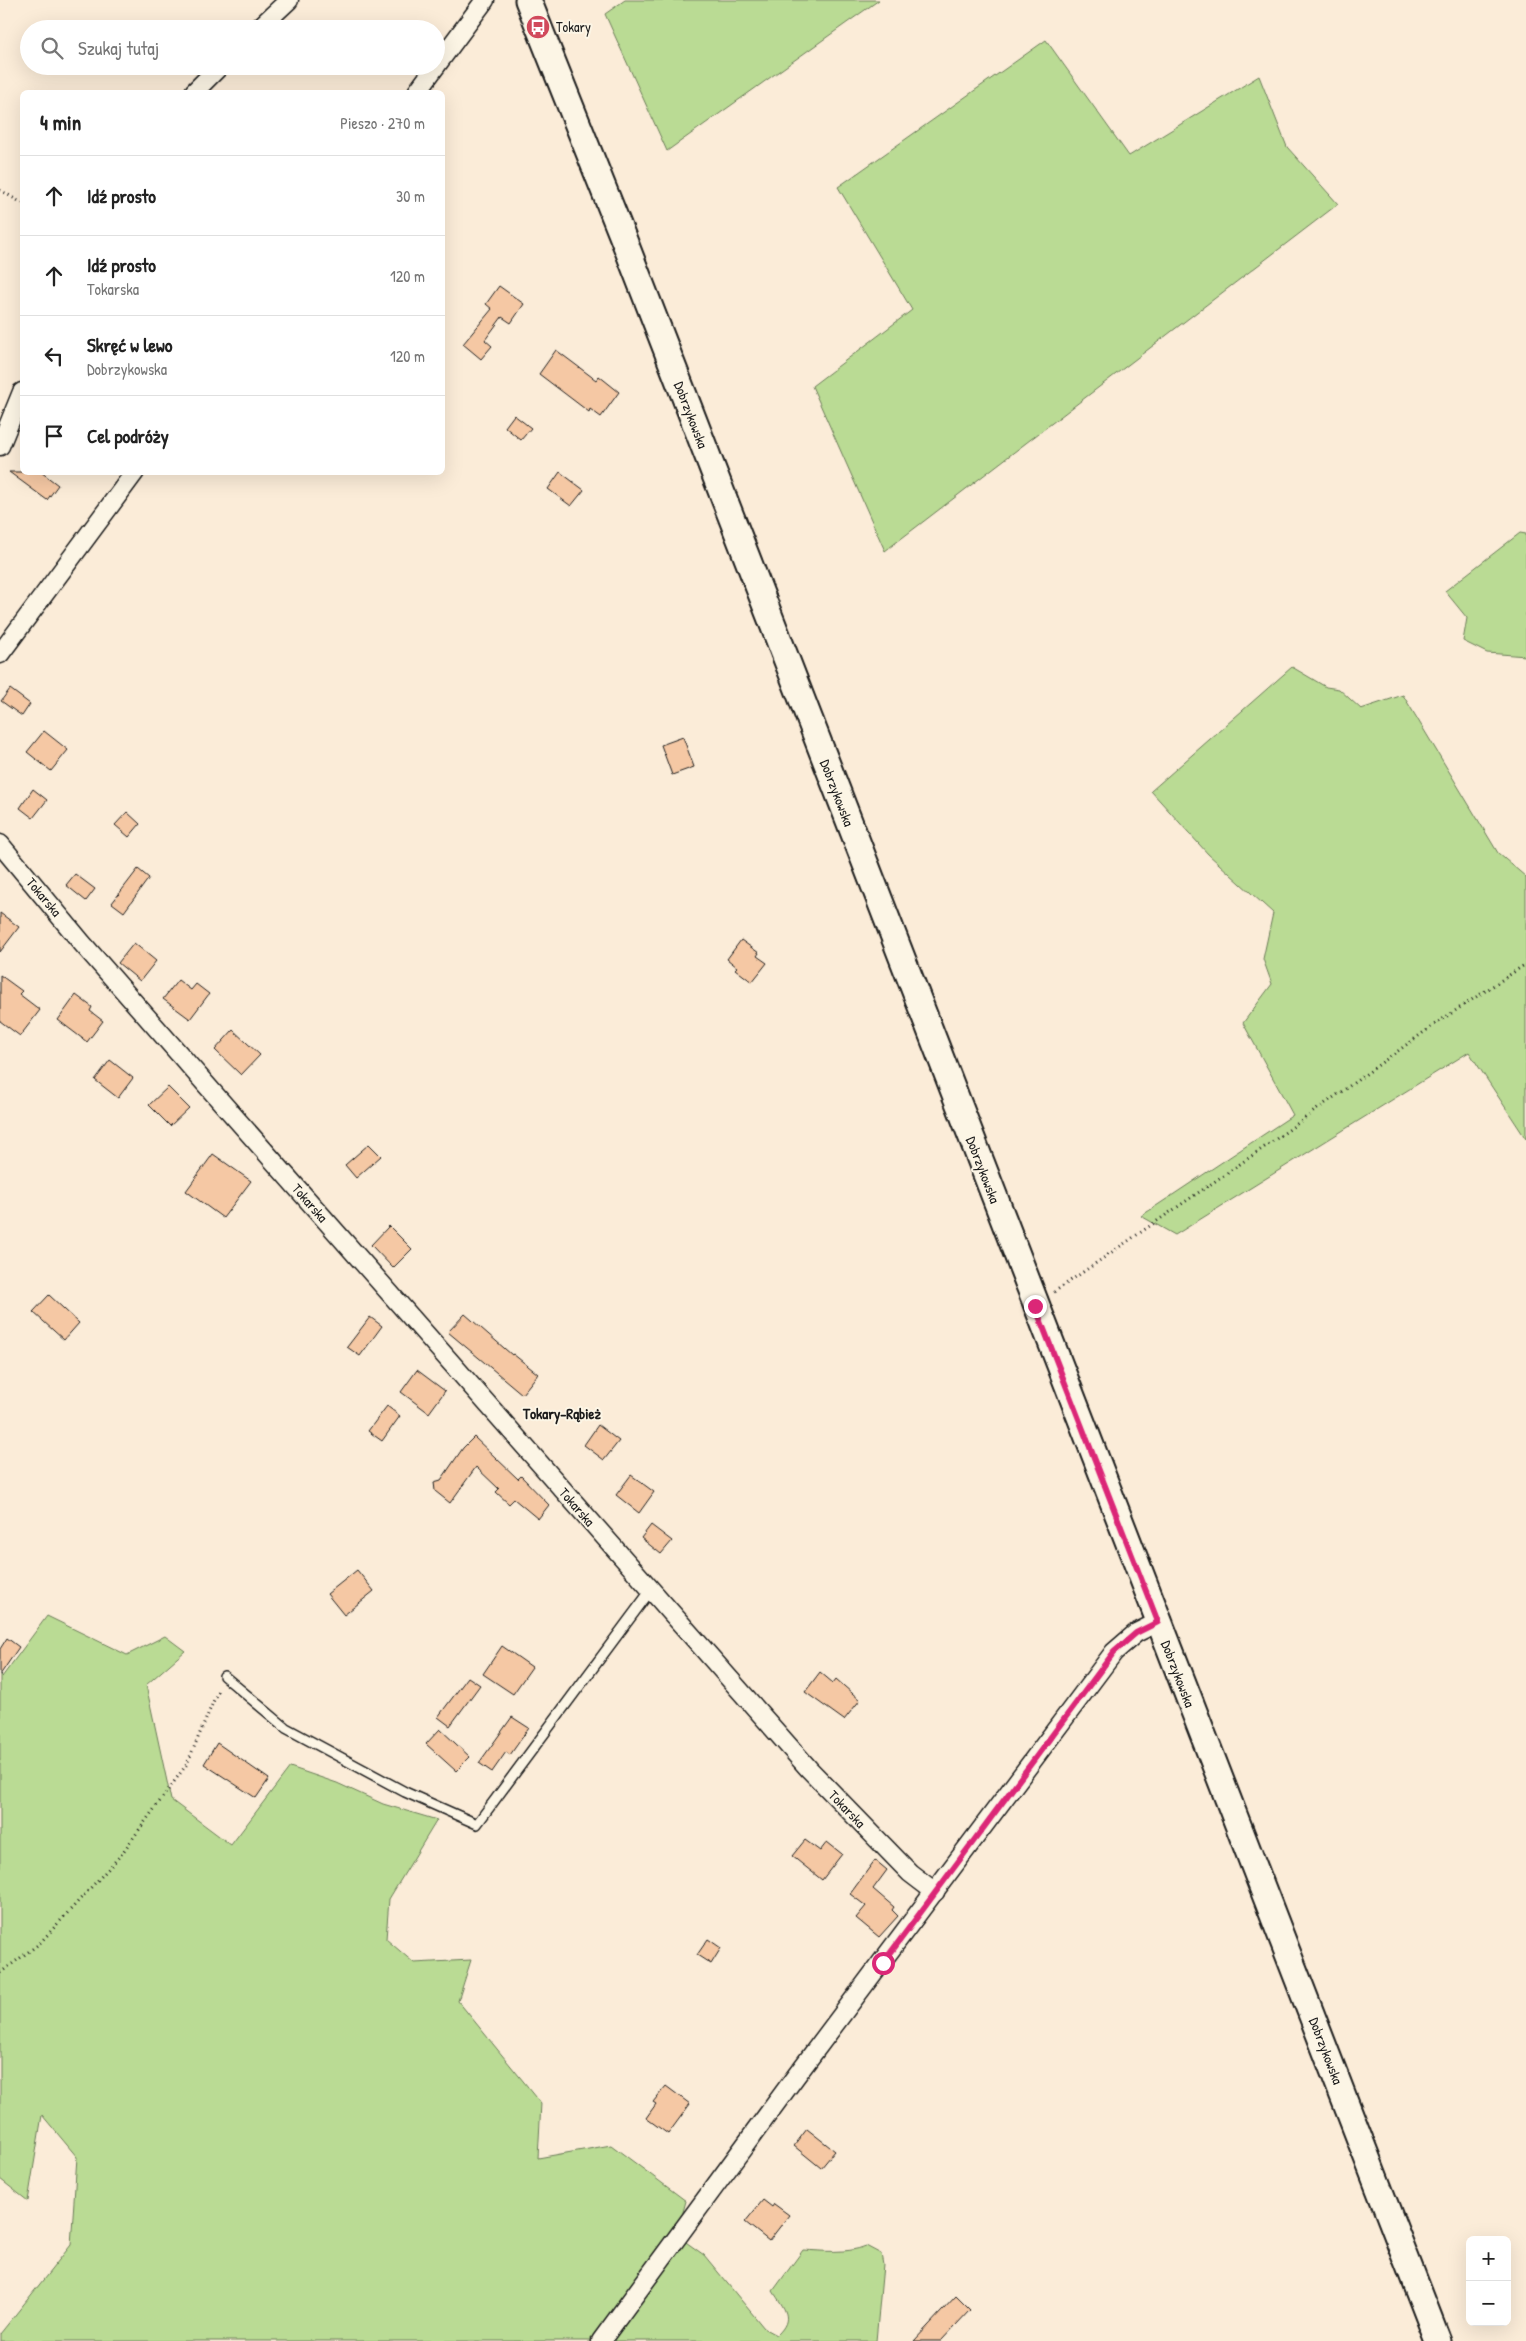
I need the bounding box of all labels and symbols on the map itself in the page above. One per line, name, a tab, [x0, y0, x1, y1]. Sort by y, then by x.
bus stop icon: Tokary	[525, 14, 551, 40]
place label: Tokary	[556, 17, 591, 37]
street label: Dobrzykowska	[669, 379, 713, 452]
street label: Dobrzykowska	[815, 757, 859, 830]
street label: Tokarska	[22, 873, 67, 921]
street label: Dobrzykowska	[961, 1134, 1005, 1207]
street label: Tokarska	[288, 1179, 333, 1226]
route end	[1024, 1295, 1047, 1318]
district label: Tokary-Rąbież	[522, 1403, 602, 1425]
street label: Tokarska	[555, 1483, 600, 1530]
street label: Dobrzykowska	[1156, 1638, 1200, 1711]
street label: Tokarska	[825, 1786, 870, 1832]
route start	[872, 1952, 895, 1975]
street label: Dobrzykowska	[1304, 2015, 1348, 2088]

